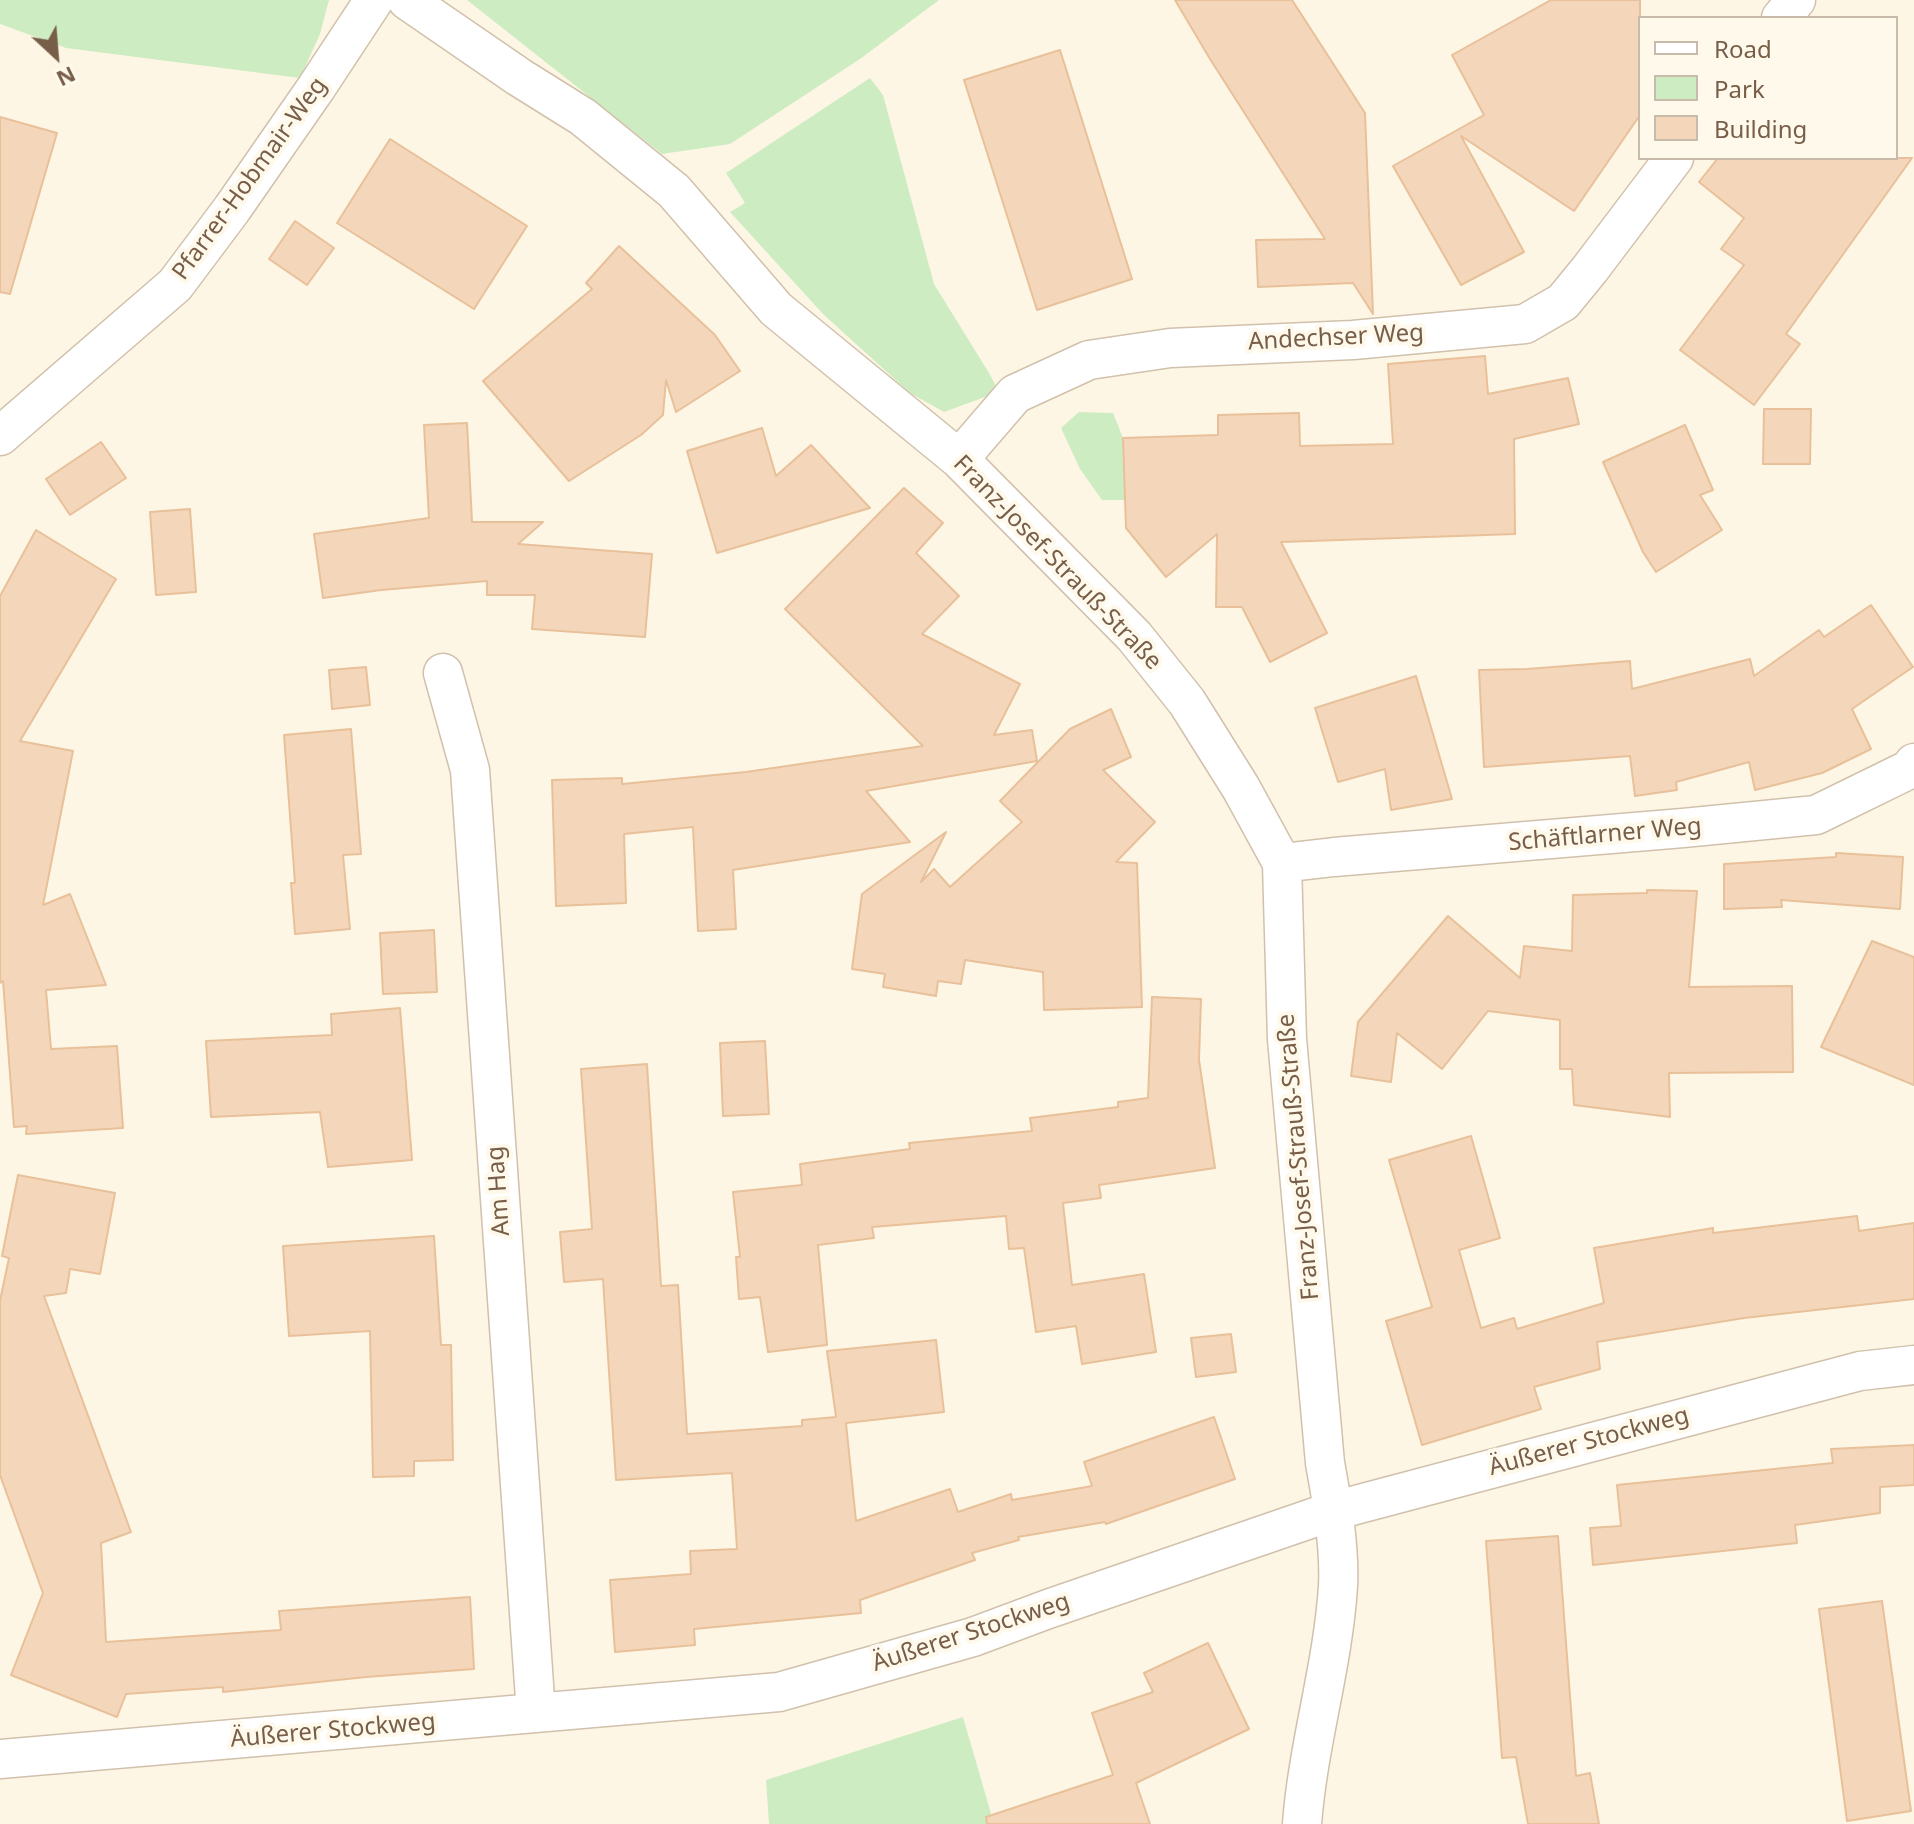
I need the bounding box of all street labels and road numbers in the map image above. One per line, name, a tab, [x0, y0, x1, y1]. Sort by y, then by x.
street label: Pfarrer-Hobmair-Weg	[167, 72, 333, 286]
street label: Andechser Weg	[1247, 319, 1425, 357]
street label: Franz-Josef-Strauß-Straße	[947, 450, 1167, 676]
street label: Schäftlarner Weg	[1507, 812, 1703, 858]
street label: Franz-Josef-Strauß-Straße	[1272, 1013, 1326, 1301]
street label: Am Hag	[481, 1145, 517, 1237]
street label: Äußerer Stockweg	[1486, 1401, 1692, 1483]
street label: Äußerer Stockweg	[869, 1588, 1073, 1678]
street label: Äußerer Stockweg	[229, 1708, 437, 1754]

